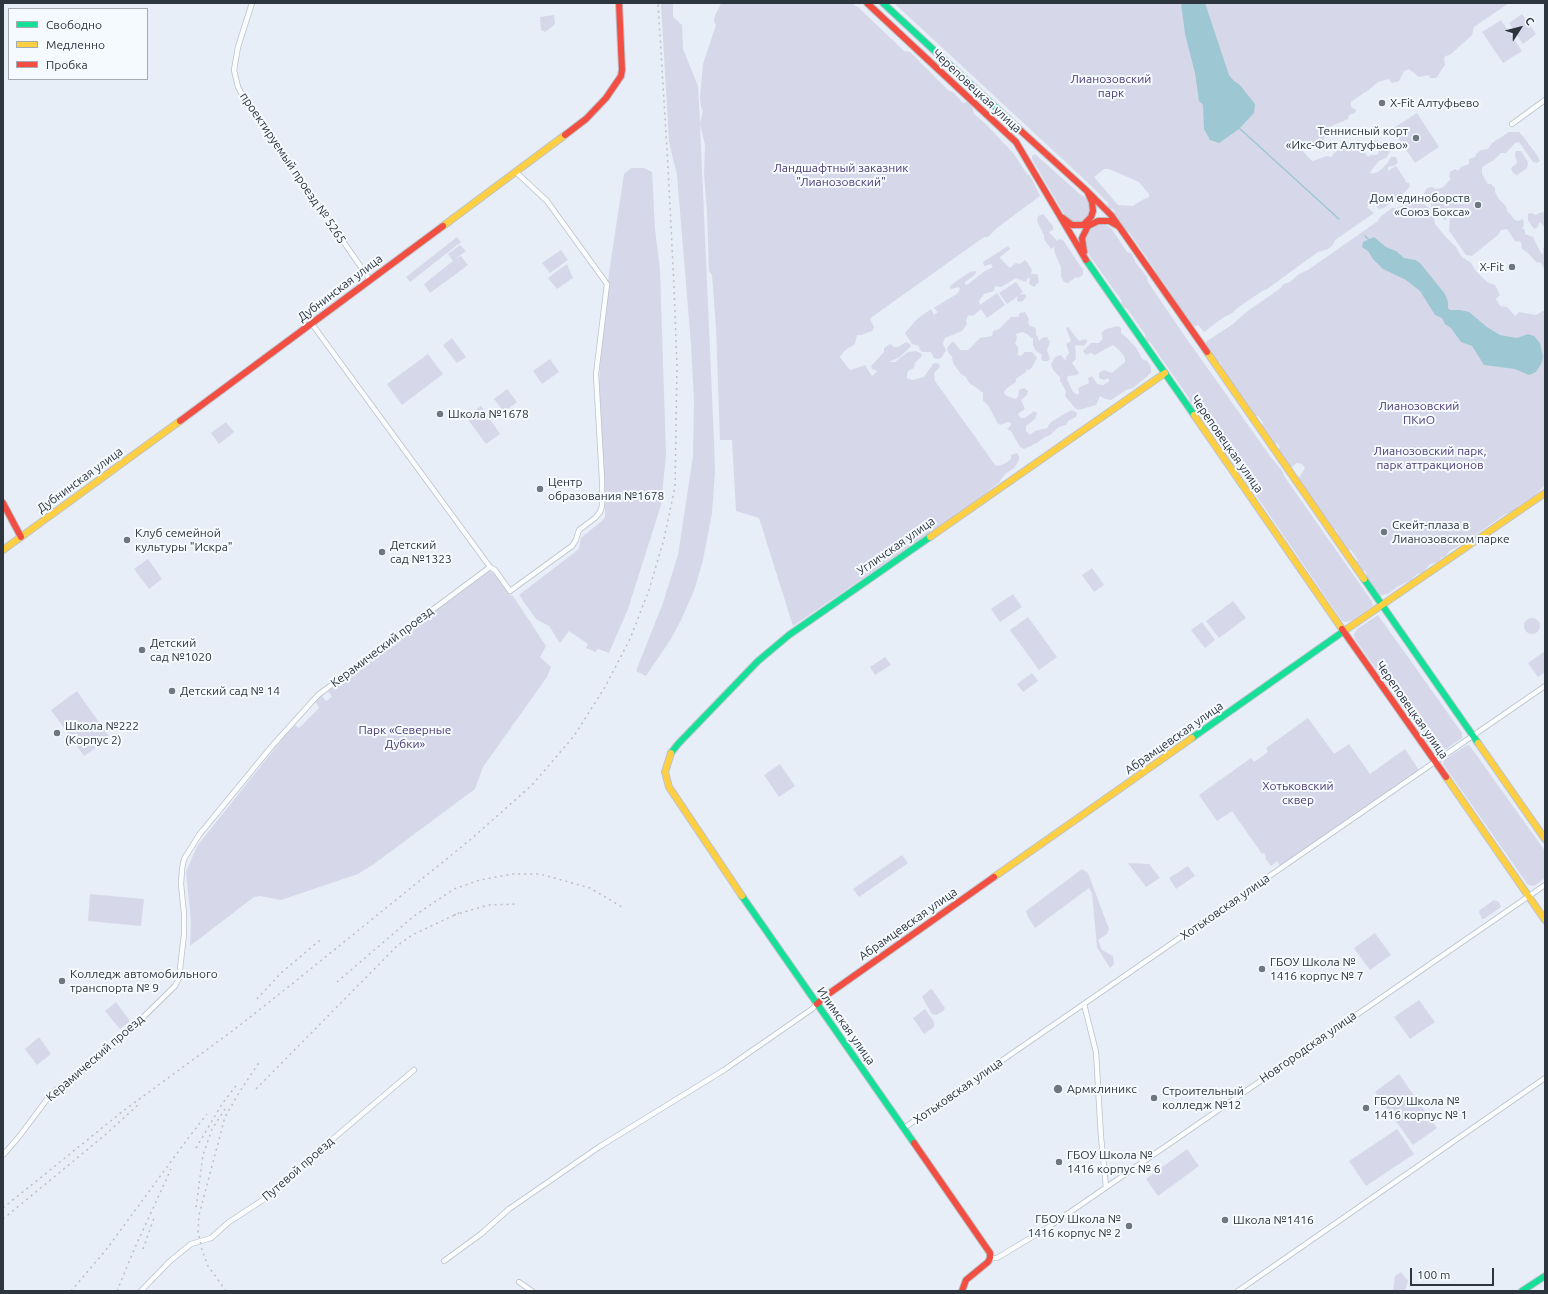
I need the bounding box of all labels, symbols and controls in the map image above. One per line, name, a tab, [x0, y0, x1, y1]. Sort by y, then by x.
legend	[8, 8, 148, 80]
north arrow	[1500, 8, 1540, 48]
text: С	[1523, 15, 1537, 27]
text: Свободно	[46, 18, 102, 31]
text: Медленно	[46, 38, 105, 51]
street label: Череповецкая улица	[930, 46, 1024, 136]
text: Пробка	[46, 58, 88, 71]
park label: Лианозовский парк	[1071, 72, 1151, 100]
street label: проектируемый проезд № 5265	[237, 90, 349, 246]
place label: X-Fit Алтуфьево	[1390, 96, 1479, 110]
marker: X-Fit Алтуфьево	[1377, 98, 1387, 108]
place label: Теннисный корт «Икс-Фит Алтуфьево»	[1286, 124, 1408, 152]
marker: Теннисный корт «Икс-Фит Алтуфьево»	[1411, 133, 1421, 143]
park label: Ландшафтный заказник "Лианозовский"	[774, 161, 908, 189]
place label: Дом единоборств «Союз Бокса»	[1370, 191, 1470, 219]
marker: Дом единоборств «Союз Бокса»	[1473, 200, 1483, 210]
street label: Дубнинская улица	[295, 251, 385, 325]
place label: X-Fit	[1479, 260, 1504, 274]
marker: X-Fit	[1507, 262, 1517, 272]
street label: Череповецкая улица	[1188, 392, 1266, 496]
park label: Лианозовский ПКиО	[1379, 399, 1459, 427]
place label: Школа №1678	[448, 407, 529, 421]
marker: Школа №1678	[435, 409, 445, 419]
street label: Дубнинская улица	[34, 444, 126, 516]
park label: Лианозовский парк, парк аттракционов	[1374, 444, 1486, 472]
place label: Центр образования №1678	[548, 475, 664, 503]
marker: Центр образования №1678	[535, 484, 545, 494]
street label: Угличская улица	[854, 514, 938, 578]
place label: Скейт-плаза в Лианозовском парке	[1392, 518, 1510, 546]
place label: Клуб семейной культуры "Искра"	[135, 526, 233, 554]
marker: Скейт-плаза в Лианозовском парке	[1379, 527, 1389, 537]
marker: Клуб семейной культуры "Искра"	[122, 535, 132, 545]
place label: Детский сад №1323	[390, 538, 452, 566]
marker: Детский сад №1323	[377, 547, 387, 557]
street label: Керамический проезд	[328, 604, 436, 690]
place label: Детский сад №1020	[150, 636, 212, 664]
marker: Детский сад №1020	[137, 645, 147, 655]
street label: Череповецкая улица	[1373, 658, 1451, 762]
place label: Детский сад № 14	[180, 684, 280, 698]
marker: Детский сад № 14	[167, 686, 177, 696]
street label: Абрамцевская улица	[1122, 699, 1226, 777]
place label: Школа №222 (Корпус 2)	[65, 719, 139, 747]
park label: Парк «Северные Дубки»	[359, 723, 451, 751]
marker: Школа №222 (Корпус 2)	[52, 728, 62, 738]
park label: Хотьковский сквер	[1262, 779, 1334, 807]
street label: Хотьковская улица	[1178, 871, 1272, 943]
street label: Абрамцевская улица	[856, 885, 960, 963]
place label: ГБОУ Школа № 1416 корпус № 7	[1270, 955, 1364, 983]
marker: ГБОУ Школа № 1416 корпус № 7	[1257, 964, 1267, 974]
place label: Колледж автомобильного транспорта № 9	[70, 967, 218, 995]
marker: Колледж автомобильного транспорта № 9	[57, 976, 67, 986]
street label: Илимская улица	[814, 984, 878, 1068]
street label: Новгородская улица	[1257, 1008, 1359, 1086]
street label: Керамический проезд	[43, 1012, 147, 1104]
street label: Хотьковская улица	[911, 1055, 1005, 1127]
place label: Армклиникс	[1067, 1082, 1137, 1096]
marker: Армклиникс	[1052, 1083, 1064, 1095]
place label: Строительный колледж №12	[1162, 1084, 1244, 1112]
marker: Строительный колледж №12	[1149, 1093, 1159, 1103]
place label: ГБОУ Школа № 1416 корпус № 1	[1374, 1094, 1468, 1122]
marker: ГБОУ Школа № 1416 корпус № 1	[1361, 1103, 1371, 1113]
street label: Путевой проезд	[259, 1134, 337, 1204]
place label: ГБОУ Школа № 1416 корпус № 6	[1067, 1148, 1161, 1176]
marker: ГБОУ Школа № 1416 корпус № 6	[1054, 1157, 1064, 1167]
place label: ГБОУ Школа № 1416 корпус № 2	[1027, 1212, 1121, 1240]
place label: Школа №1416	[1233, 1213, 1314, 1227]
marker: Школа №1416	[1220, 1215, 1230, 1225]
marker: ГБОУ Школа № 1416 корпус № 2	[1124, 1221, 1134, 1231]
scale bar	[1412, 1260, 1496, 1286]
text: 100 m	[1417, 1268, 1450, 1281]

